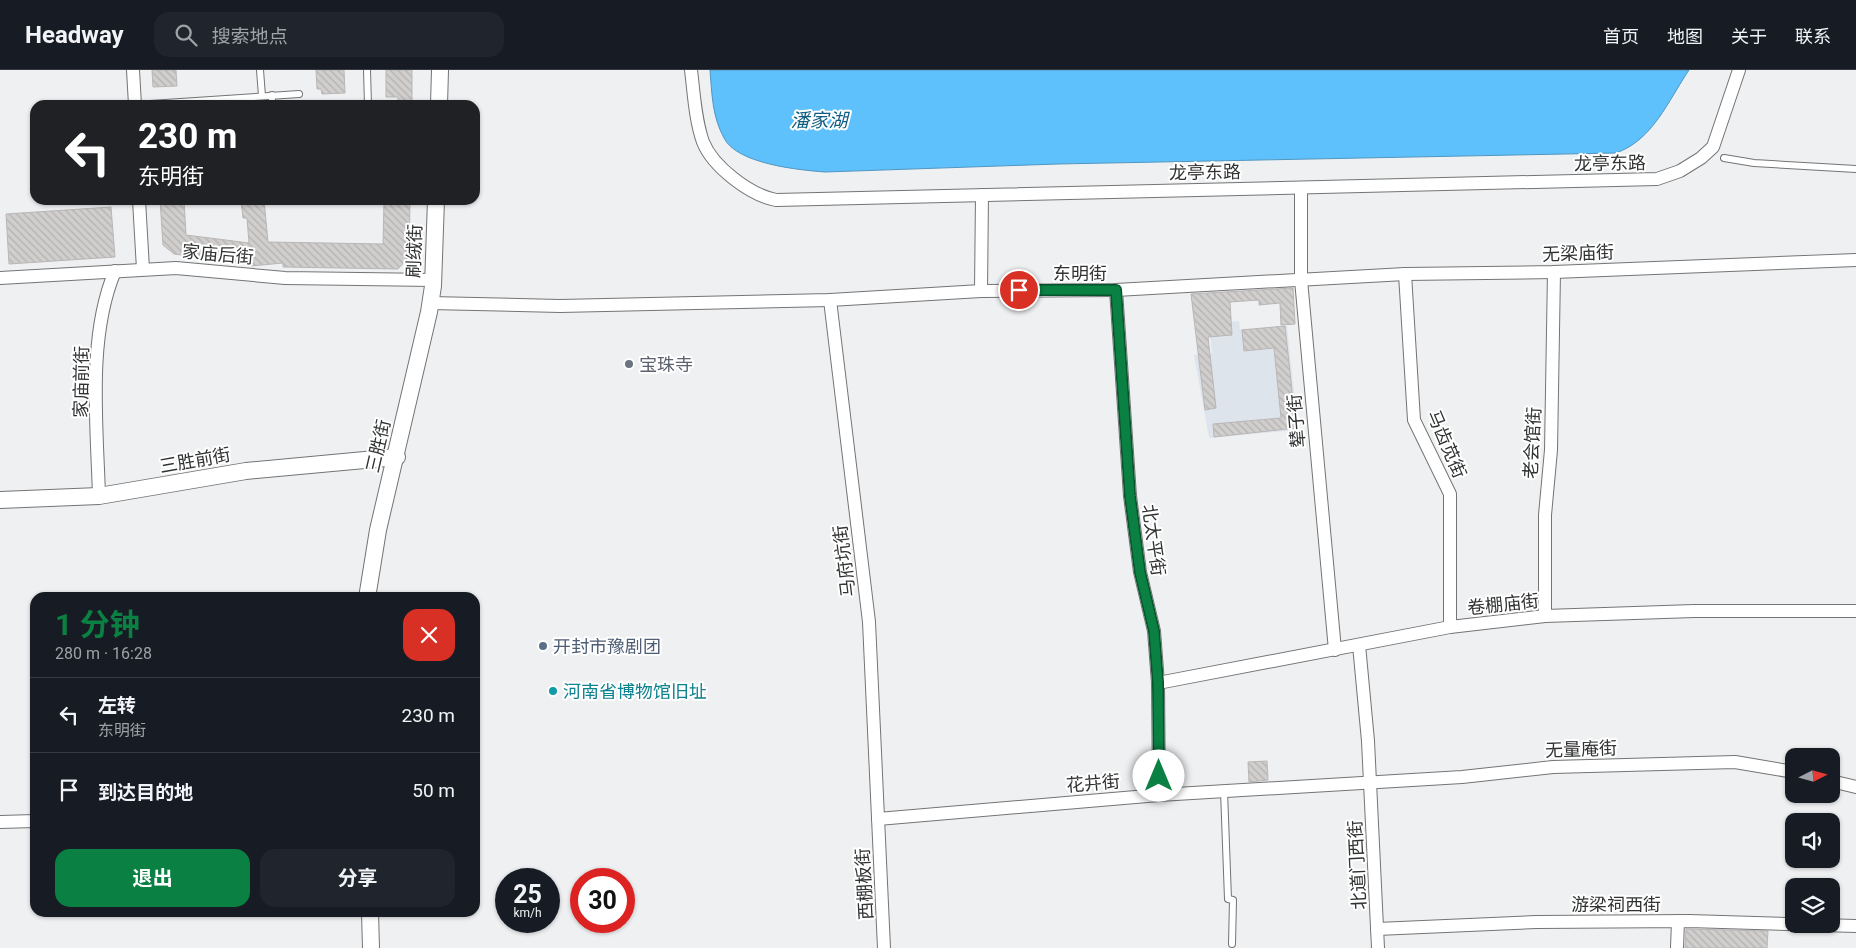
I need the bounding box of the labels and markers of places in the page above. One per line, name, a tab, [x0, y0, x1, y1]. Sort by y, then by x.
pin	[998, 269, 1040, 311]
place label: 宝珠寺	[639, 354, 693, 375]
marker: 宝珠寺	[623, 358, 635, 370]
place label: 开封市豫剧团	[553, 636, 661, 657]
marker: 开封市豫剧团	[537, 640, 549, 652]
place label: 河南省博物馆旧址	[563, 681, 707, 702]
marker: 河南省博物馆旧址	[547, 685, 559, 697]

